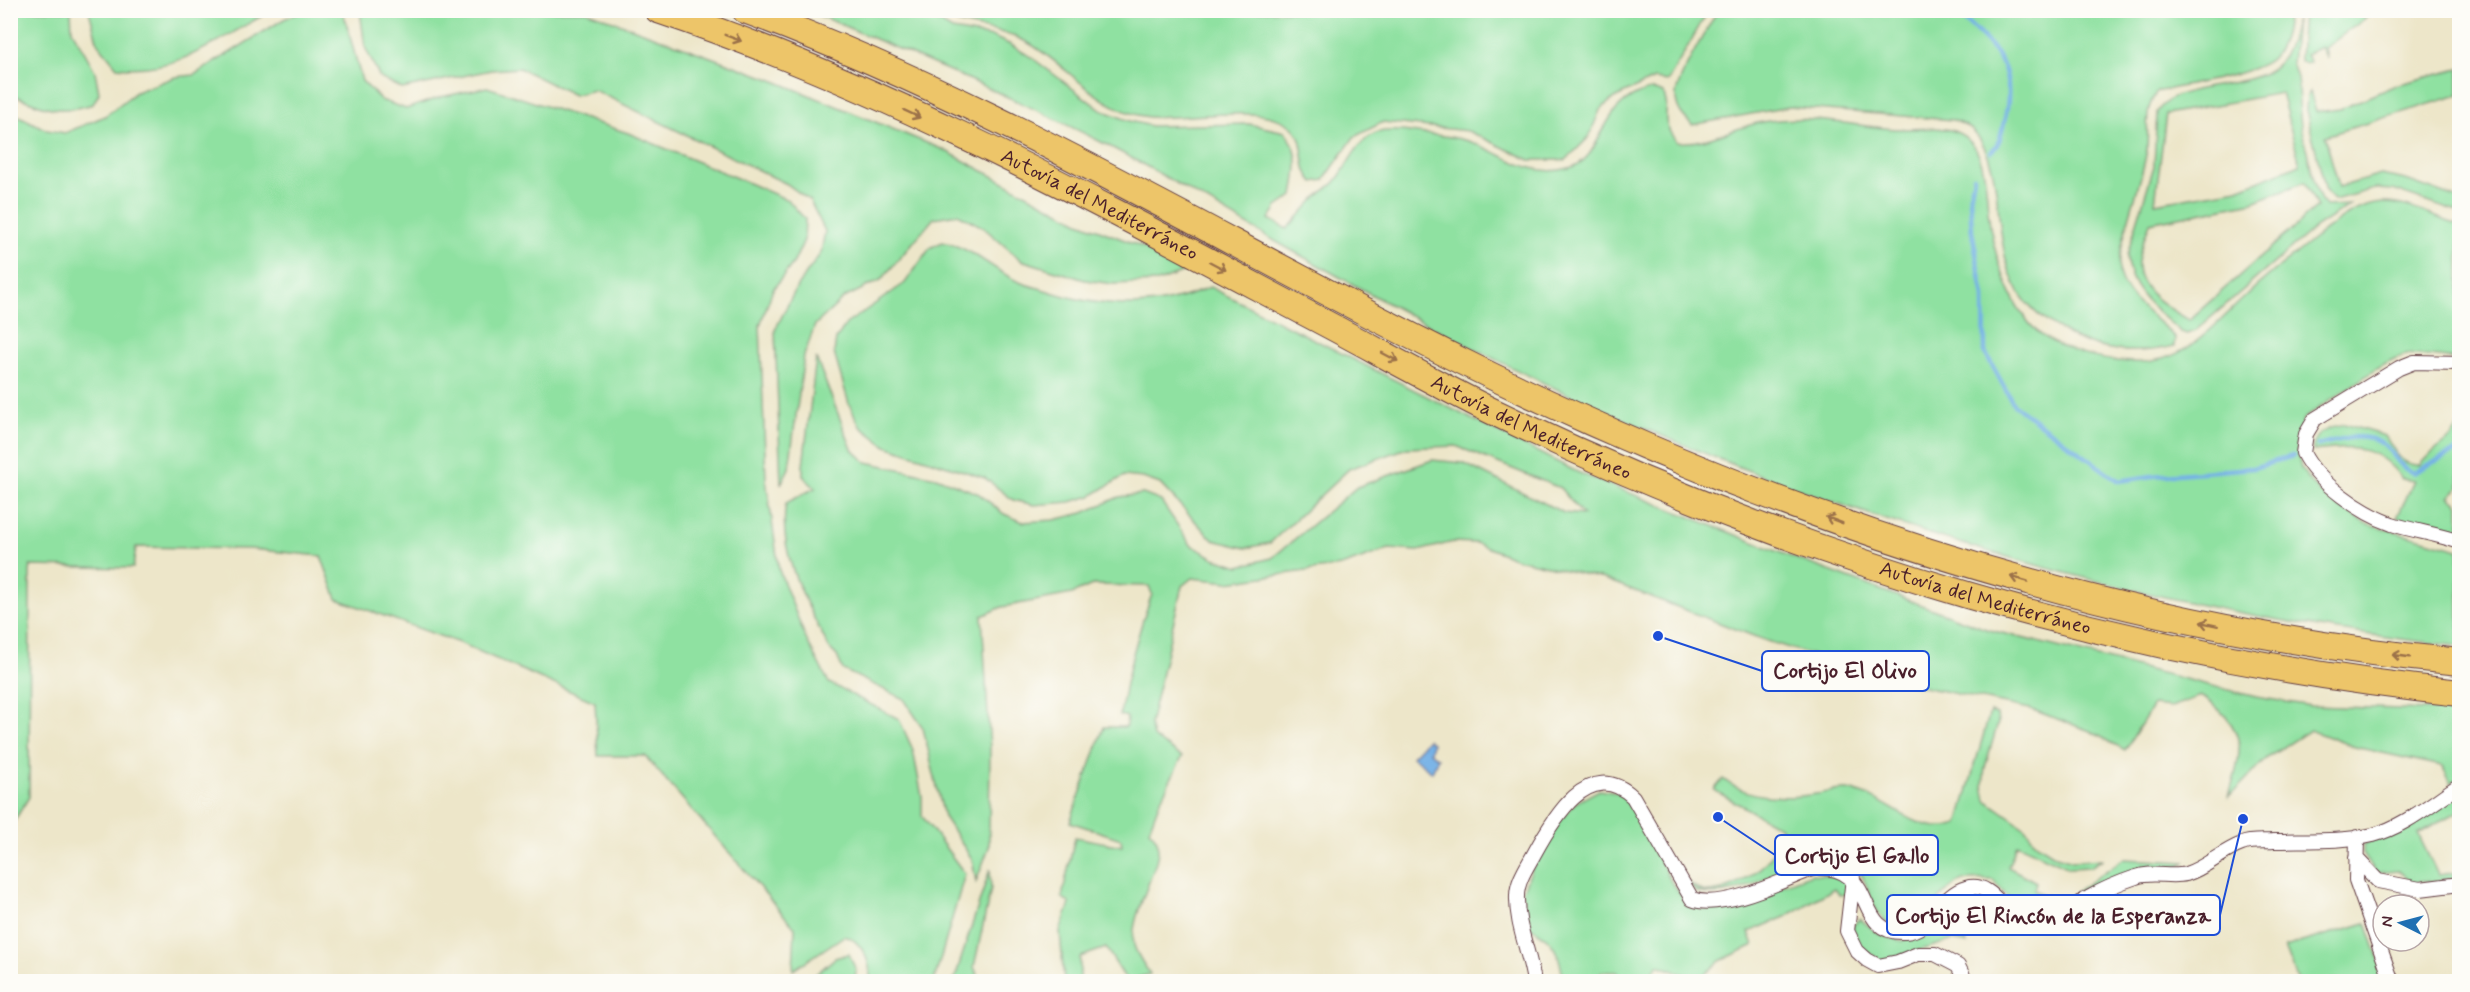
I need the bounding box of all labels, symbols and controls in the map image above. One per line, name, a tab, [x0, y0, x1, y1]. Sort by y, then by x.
one-way arrow	[723, 33, 741, 44]
one-way arrow	[903, 108, 921, 120]
street label: Autovía del Mediterráneo	[996, 142, 1203, 267]
one-way arrow	[1209, 260, 1226, 272]
one-way arrow	[1381, 352, 1399, 364]
street label: Autovía del Mediterráneo	[1426, 368, 1636, 487]
one-way arrow	[1825, 514, 1843, 525]
street label: Autovía del Mediterráneo	[1876, 555, 2094, 642]
one-way arrow	[2010, 573, 2029, 584]
one-way arrow	[2200, 618, 2219, 629]
one-way arrow	[2392, 650, 2412, 661]
callout: Cortijo El Olivo	[1762, 651, 1929, 691]
text: Cortijo El Olivo	[1773, 658, 1917, 686]
callout: Cortijo El Gallo	[1775, 835, 1938, 875]
text: Cortijo El Gallo	[1785, 843, 1929, 871]
north arrow	[2371, 893, 2431, 953]
callout: Cortijo El Rincón de la Esperanza	[1887, 895, 2220, 935]
text: Cortijo El Rincón de la Esperanza	[1895, 903, 2212, 931]
text: N	[2377, 915, 2399, 928]

